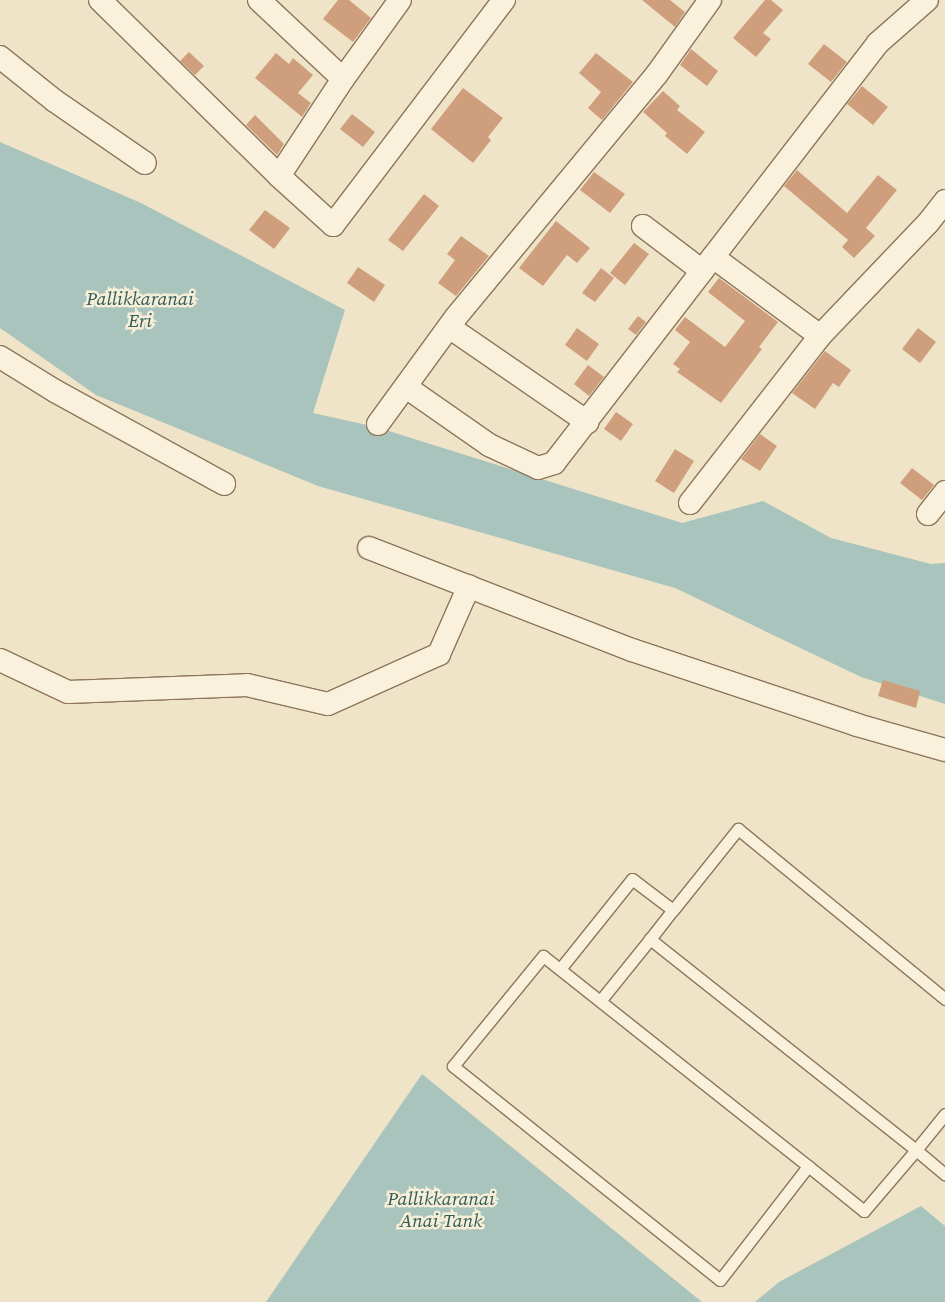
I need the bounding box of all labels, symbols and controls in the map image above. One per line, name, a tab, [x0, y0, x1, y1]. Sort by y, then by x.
water label: Pallikkaranai Eri	[86, 288, 194, 332]
water label: Pallikkaranai Anai Tank	[387, 1188, 495, 1232]

